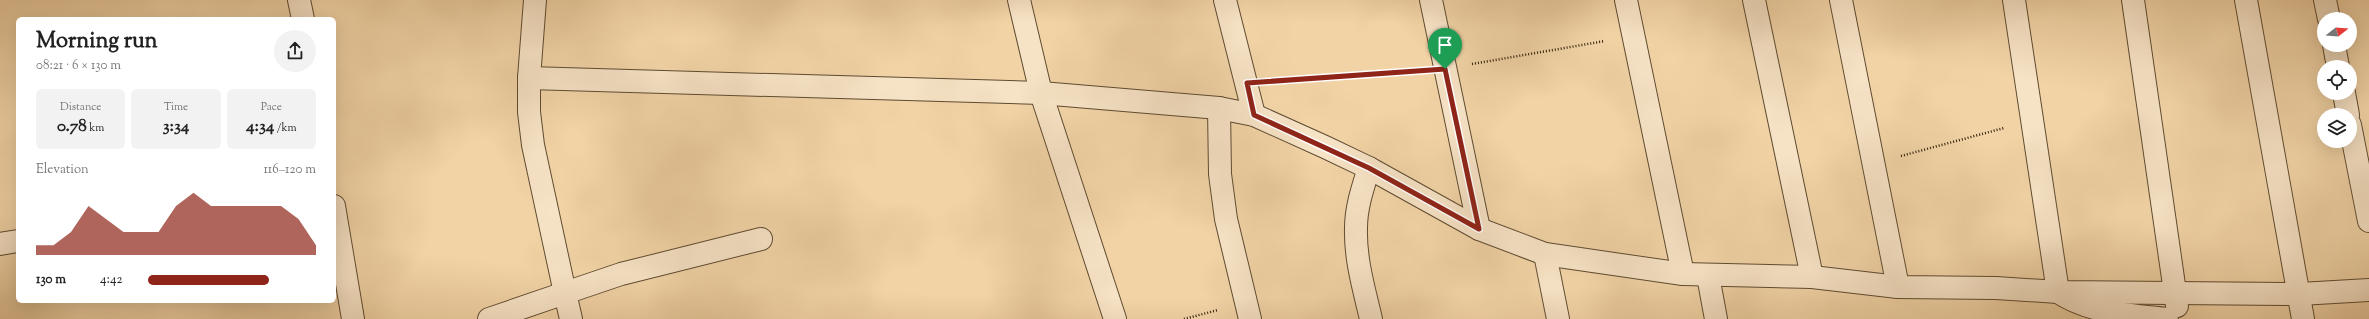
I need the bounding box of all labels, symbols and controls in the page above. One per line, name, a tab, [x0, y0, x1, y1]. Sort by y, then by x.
north arrow	[2317, 12, 2357, 52]
map controls	[2317, 12, 2357, 148]
text: Morning run	[36, 26, 158, 58]
pin	[1428, 28, 1462, 69]
button: share	[274, 30, 316, 72]
icon: arrive	[1434, 34, 1456, 56]
text: 08:21 · 6 × 130 m	[36, 57, 121, 75]
button: locate	[2317, 60, 2357, 100]
text: Distance	[60, 99, 101, 115]
text: Time	[164, 99, 188, 115]
text: Pace	[261, 99, 282, 115]
button: layers	[2317, 108, 2357, 148]
text: 0.78	[57, 115, 87, 139]
text: 3:34	[163, 115, 189, 139]
text: 4:34	[246, 115, 274, 139]
text: km	[87, 120, 104, 136]
text: /km	[274, 120, 297, 136]
text: Elevation	[36, 161, 89, 179]
text: 116–120 m	[263, 161, 316, 179]
text: 130 m	[36, 271, 66, 289]
text: 4:42	[100, 271, 123, 289]

